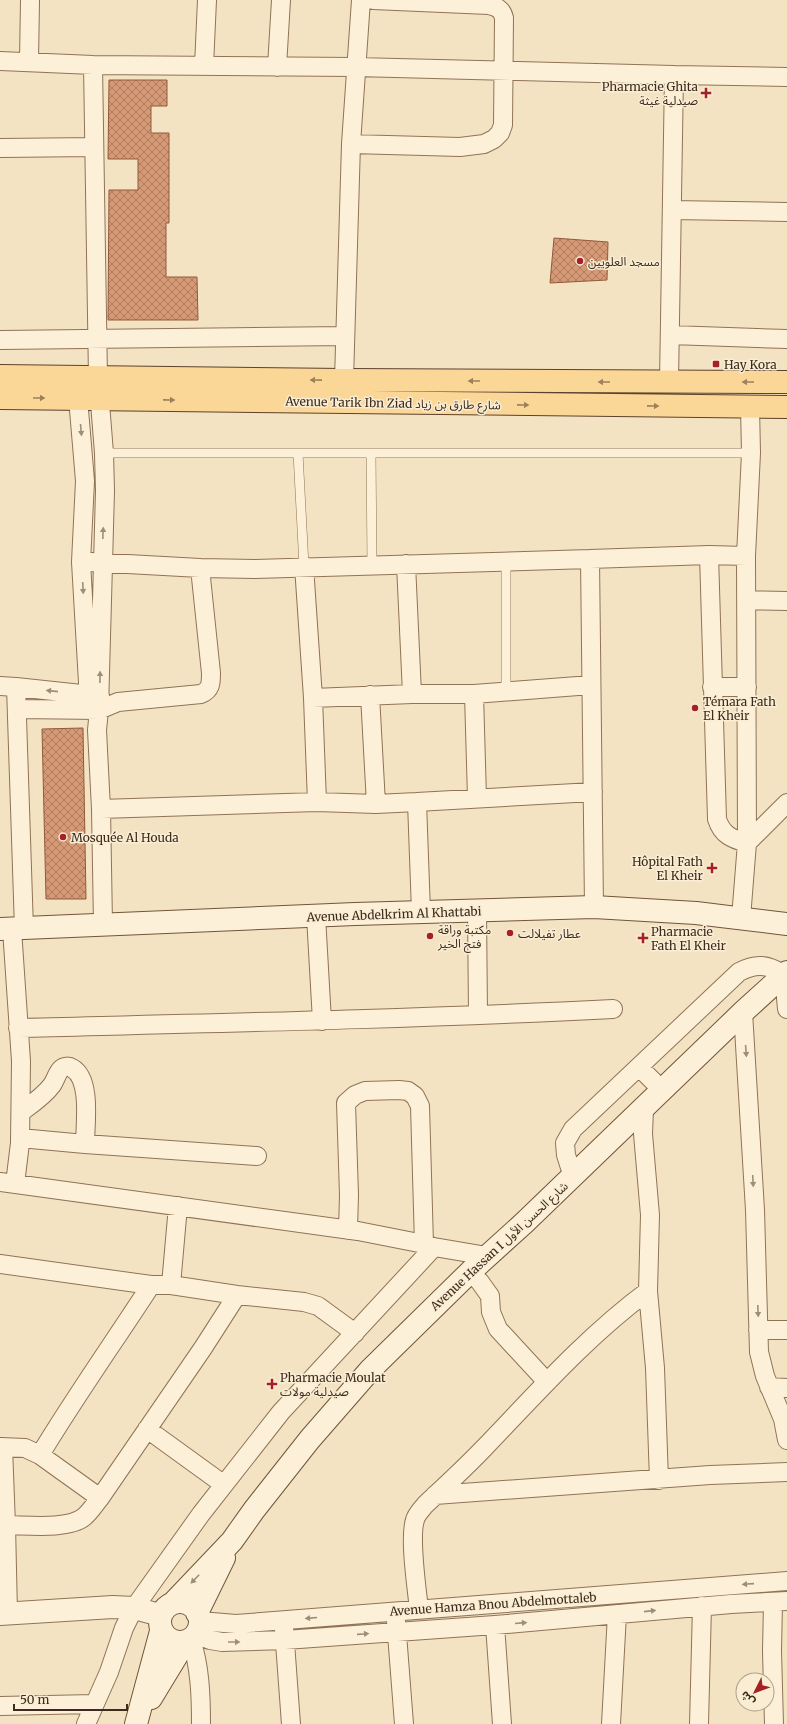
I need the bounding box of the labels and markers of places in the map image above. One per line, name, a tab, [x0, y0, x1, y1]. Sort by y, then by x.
place label: Pharmacie Ghita صيدلية غيثة	[602, 79, 699, 108]
marker: Pharmacie Ghita صيدلية غيثة	[701, 88, 711, 98]
place label: مسجد العلويين	[588, 254, 660, 269]
marker: مسجد العلويين	[575, 256, 585, 266]
place label: Hay Kora	[724, 357, 777, 372]
marker: Hay Kora	[711, 359, 721, 369]
place label: Témara Fath El Kheir	[703, 694, 776, 723]
marker: Témara Fath El Kheir	[690, 703, 700, 713]
place label: Mosquée Al Houda	[71, 830, 179, 845]
marker: Mosquée Al Houda	[58, 832, 68, 842]
place label: Hôpital Fath El Kheir	[632, 854, 704, 883]
marker: Hôpital Fath El Kheir	[706, 862, 718, 874]
place label: مكتبة وراقة فتح الخير	[437, 922, 491, 953]
place label: Pharmacie Fath El Kheir	[651, 924, 727, 953]
place label: عطار تفيلالت	[518, 926, 581, 941]
marker: عطار تفيلالت	[505, 928, 515, 938]
marker: مكتبة وراقة فتح الخير	[425, 931, 435, 941]
marker: Pharmacie Fath El Kheir	[638, 933, 648, 943]
place label: Pharmacie Moulat صيدلية مولات	[280, 1370, 386, 1399]
marker: Pharmacie Moulat صيدلية مولات	[267, 1379, 277, 1389]

